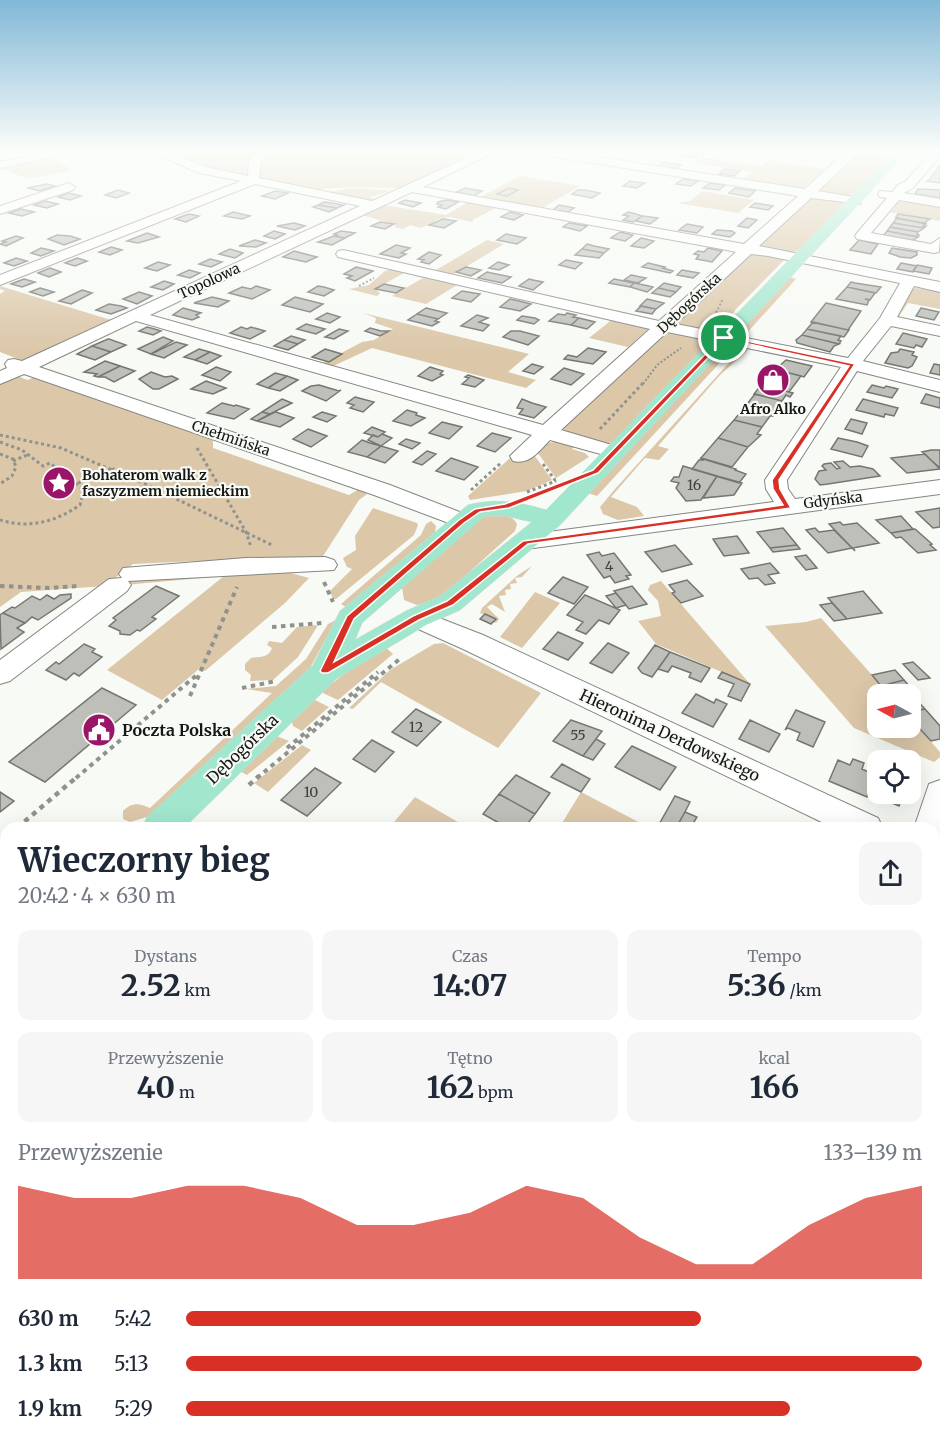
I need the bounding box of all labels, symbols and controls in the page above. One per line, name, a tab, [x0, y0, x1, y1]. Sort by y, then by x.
street label: Topolowa	[175, 259, 243, 303]
street label: Dębogórska	[653, 269, 725, 337]
pin	[698, 312, 749, 363]
icon: arrive	[707, 321, 740, 354]
shop icon: Afro Alko	[755, 362, 791, 398]
place label: Afro Alko	[739, 400, 806, 418]
street label: Chełmińska	[189, 416, 273, 460]
place icon: Bohaterom walk z faszyzmem niemieckim	[41, 465, 77, 501]
place label: Bohaterom walk z faszyzmem niemieckim	[82, 466, 249, 500]
house number: 16	[687, 476, 701, 494]
street label: Gdyńska	[802, 487, 864, 513]
house number: 4	[605, 557, 614, 575]
street label: Hieronima Derdowskiego	[577, 684, 763, 786]
north arrow	[867, 684, 921, 738]
map controls	[867, 684, 921, 804]
street label: Dębogórska	[202, 709, 282, 788]
public building icon: Poczta Polska	[81, 712, 117, 748]
house number: 12	[409, 718, 423, 736]
place label: Poczta Polska	[122, 720, 231, 740]
house number: 55	[570, 726, 586, 744]
button: locate	[867, 750, 921, 804]
house number: 10	[304, 783, 318, 801]
text: Wieczorny bieg	[18, 840, 270, 881]
button: share	[859, 842, 922, 905]
text: 20:42 · 4 × 630 m	[18, 883, 176, 908]
text: Dystans	[134, 946, 197, 966]
text: Czas	[452, 946, 488, 966]
text: Tempo	[747, 946, 801, 966]
text: 2.52	[121, 966, 181, 1004]
text: 14:07	[432, 966, 508, 1004]
text: 5:36	[727, 966, 786, 1004]
text: km	[181, 980, 211, 1000]
text: /km	[786, 980, 822, 1000]
text: Przewyższenie	[108, 1048, 224, 1068]
text: Tętno	[447, 1048, 493, 1068]
text: kcal	[759, 1048, 790, 1068]
text: 40	[137, 1068, 175, 1106]
text: 162	[427, 1068, 474, 1106]
text: 166	[750, 1068, 799, 1106]
text: m	[175, 1082, 195, 1102]
text: bpm	[474, 1082, 513, 1102]
text: Przewyższenie	[18, 1140, 163, 1165]
text: 133–139 m	[823, 1140, 922, 1165]
text: 630 m	[18, 1306, 79, 1331]
text: 5:42	[114, 1306, 152, 1331]
text: 1.3 km	[18, 1351, 82, 1376]
text: 5:13	[114, 1351, 149, 1376]
text: 1.9 km	[18, 1396, 82, 1421]
text: 5:29	[114, 1396, 153, 1421]

